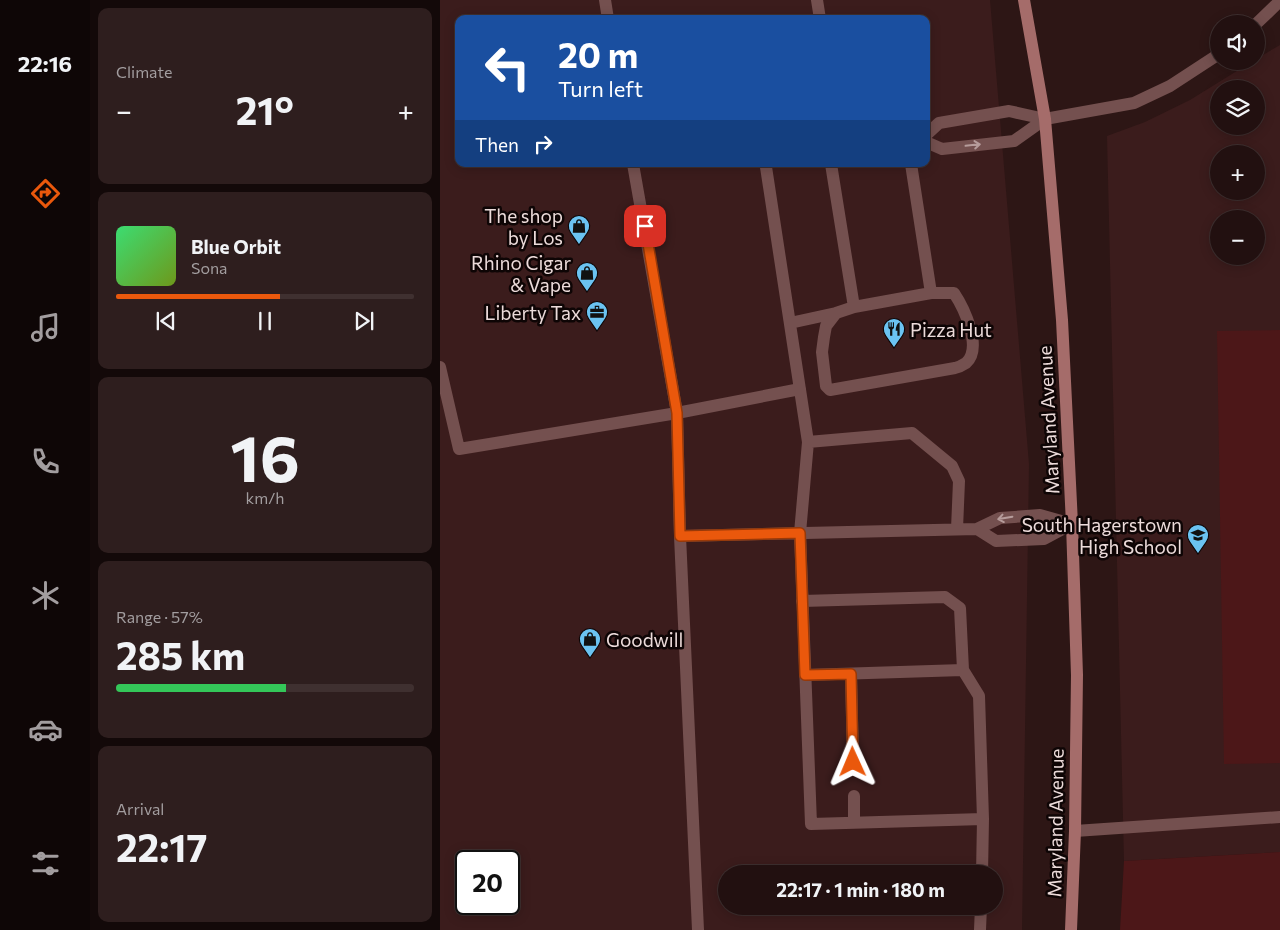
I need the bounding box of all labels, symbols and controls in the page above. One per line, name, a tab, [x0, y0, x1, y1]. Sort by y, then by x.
map controls	[1210, 15, 1265, 265]
button: sound	[1210, 15, 1265, 70]
text: 20 m	[558, 32, 638, 75]
icon: left	[475, 35, 540, 100]
text: 22:16	[18, 50, 72, 77]
text: Climate	[116, 62, 172, 81]
text: Turn left	[558, 75, 643, 102]
button: layers	[1210, 80, 1265, 135]
text: 21°	[236, 86, 294, 133]
text: −	[116, 93, 132, 127]
text: +	[398, 93, 414, 127]
icon: right	[529, 130, 557, 158]
text: Then	[475, 133, 519, 156]
one-way arrow	[965, 140, 981, 150]
button: +	[1210, 145, 1265, 200]
icon: directions	[28, 176, 63, 211]
place label: The shop by Los	[484, 204, 563, 249]
pin	[624, 205, 666, 247]
button: −	[1210, 210, 1265, 265]
icon: arrive	[631, 212, 659, 240]
shop icon: The shop by Los	[567, 214, 591, 245]
text: Blue Orbit	[191, 235, 281, 258]
place label: Rhino Cigar & Vape	[471, 251, 571, 296]
text: Sona	[191, 258, 227, 277]
shop icon: Rhino Cigar & Vape	[575, 261, 599, 292]
office icon: Liberty Tax	[585, 300, 609, 331]
place label: Liberty Tax	[485, 301, 581, 324]
icon: previous	[152, 307, 180, 335]
icon: pause	[251, 307, 279, 335]
icon: next	[350, 307, 378, 335]
icon: music	[28, 310, 63, 345]
restaurant icon: Pizza Hut	[882, 317, 906, 348]
place label: Pizza Hut	[910, 318, 992, 341]
street label: Maryland Avenue	[1033, 345, 1063, 495]
text: 16	[230, 416, 300, 495]
icon: phone	[28, 444, 63, 479]
text: km/h	[246, 488, 284, 507]
place label: South Hagerstown High School	[1022, 513, 1182, 558]
one-way arrow	[997, 514, 1013, 524]
school or university icon: South Hagerstown High School	[1186, 523, 1210, 554]
icon: climate	[28, 578, 63, 613]
text: Range · 57%	[116, 607, 203, 626]
shop icon: Goodwill	[578, 627, 602, 658]
place label: Goodwill	[606, 628, 683, 651]
text: 285 km	[116, 631, 245, 678]
icon: car	[28, 712, 63, 747]
position arrow	[826, 735, 878, 787]
street label: Maryland Avenue	[1042, 748, 1068, 898]
text: Arrival	[116, 799, 164, 818]
text: 22:17	[116, 823, 207, 870]
icon: filters	[28, 846, 63, 881]
speed limit sign: 20	[455, 850, 520, 915]
text: 22:17 · 1 min · 180 m	[776, 878, 945, 901]

